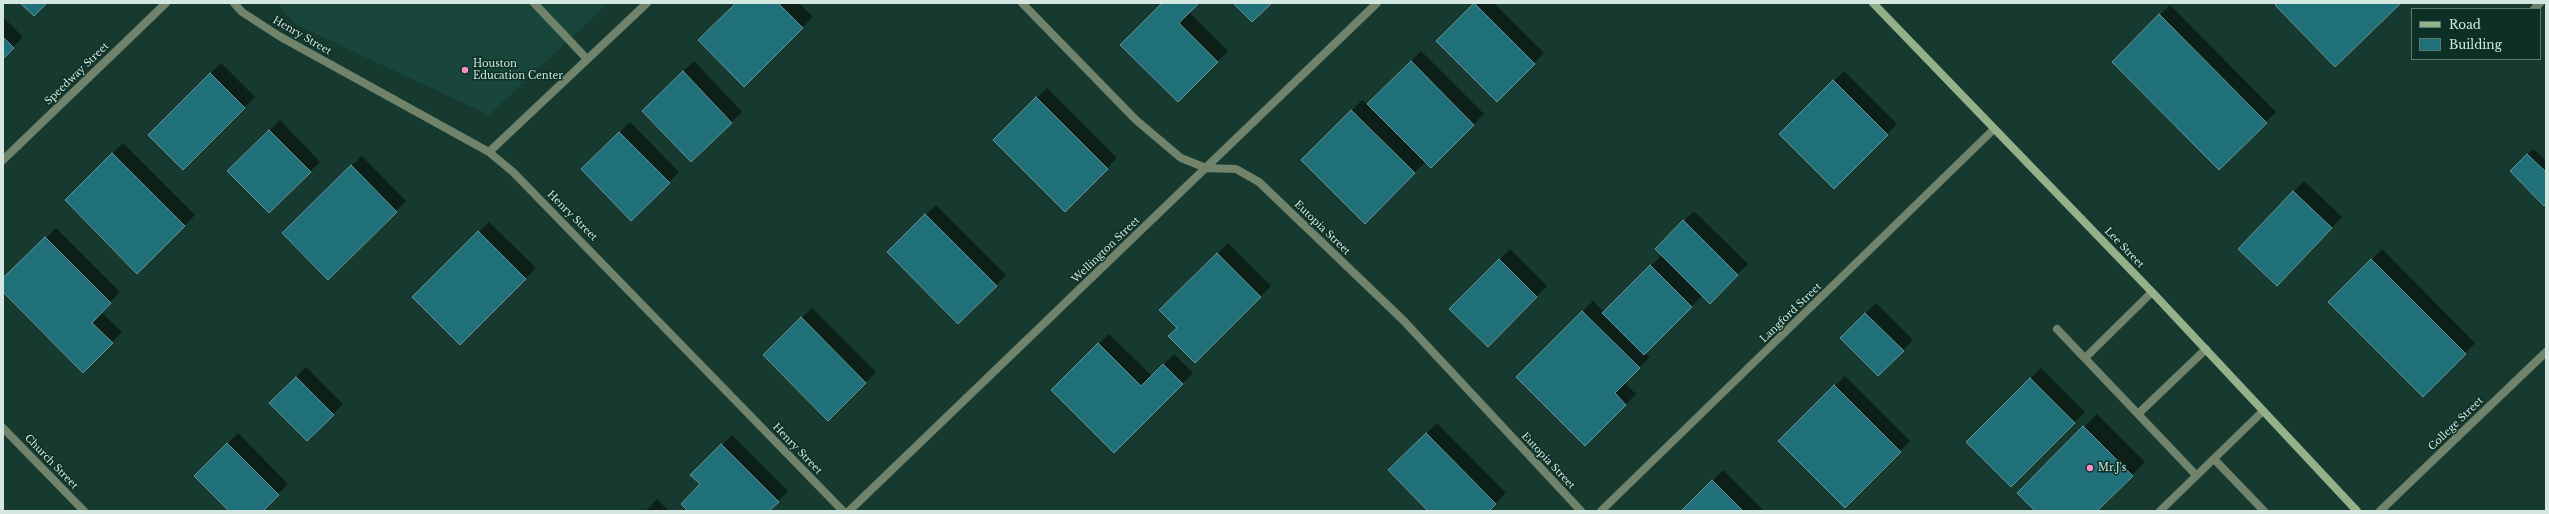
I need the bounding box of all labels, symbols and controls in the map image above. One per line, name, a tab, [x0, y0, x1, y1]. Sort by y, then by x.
legend	[2411, 8, 2541, 60]
street label: Henry Street	[271, 14, 333, 58]
text: Road	[2449, 17, 2481, 32]
text: Building	[2449, 37, 2502, 52]
street label: Speedway Street	[42, 40, 112, 108]
place label: Houston Education Center	[473, 58, 563, 82]
marker: Houston Education Center	[460, 65, 470, 75]
street label: Henry Street	[545, 189, 599, 243]
street label: Eutopia Street	[1292, 198, 1352, 258]
street label: Wellington Street	[1070, 215, 1142, 285]
street label: Lee Street	[2102, 225, 2146, 271]
street label: Langford Street	[1758, 281, 1824, 345]
street label: College Street	[2426, 395, 2486, 453]
street label: Henry Street	[770, 421, 824, 477]
street label: Eutopia Street	[1519, 430, 1577, 492]
street label: Church Street	[22, 432, 80, 492]
place label: Mr.J's	[2098, 462, 2126, 474]
marker: Mr.J's	[2085, 463, 2095, 473]

